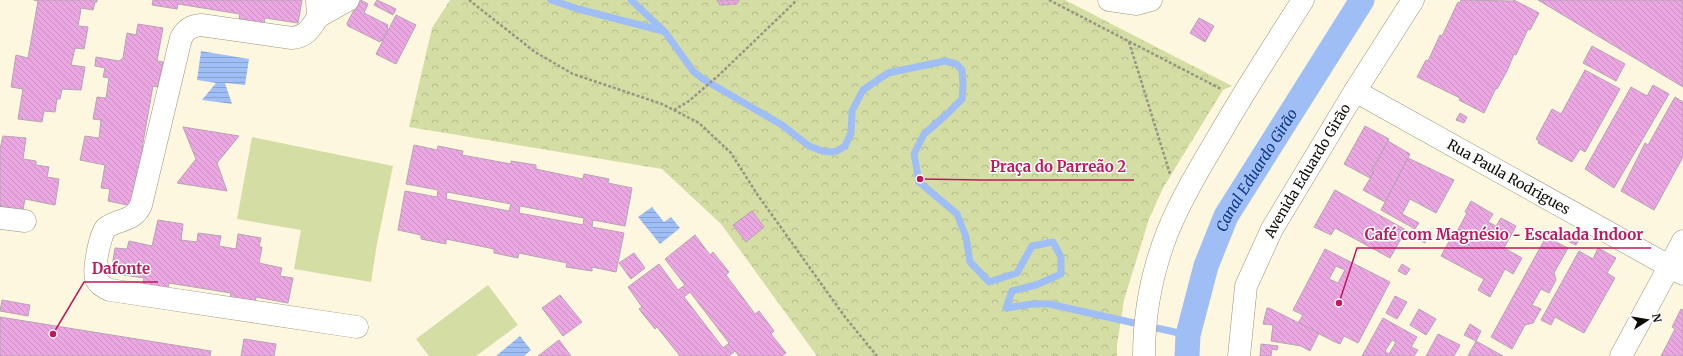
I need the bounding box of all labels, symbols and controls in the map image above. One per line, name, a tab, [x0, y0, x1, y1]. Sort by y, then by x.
street label: Avenida Eduardo Girão	[1260, 100, 1354, 242]
water label: Canal Eduardo Girão	[1211, 105, 1301, 234]
street label: Rua Paula Rodrigues	[1444, 135, 1574, 218]
callout: Praça do Parreão 2	[982, 153, 1134, 180]
text: Praça do Parreão 2	[990, 157, 1126, 176]
callout: Café com Magnésio - Escalada Indoor	[1357, 221, 1651, 248]
text: Café com Magnésio - Escalada Indoor	[1365, 225, 1643, 244]
callout: Dafonte	[84, 255, 158, 282]
text: Dafonte	[92, 259, 150, 278]
north arrow	[1627, 300, 1667, 340]
text: N	[1649, 312, 1665, 324]

